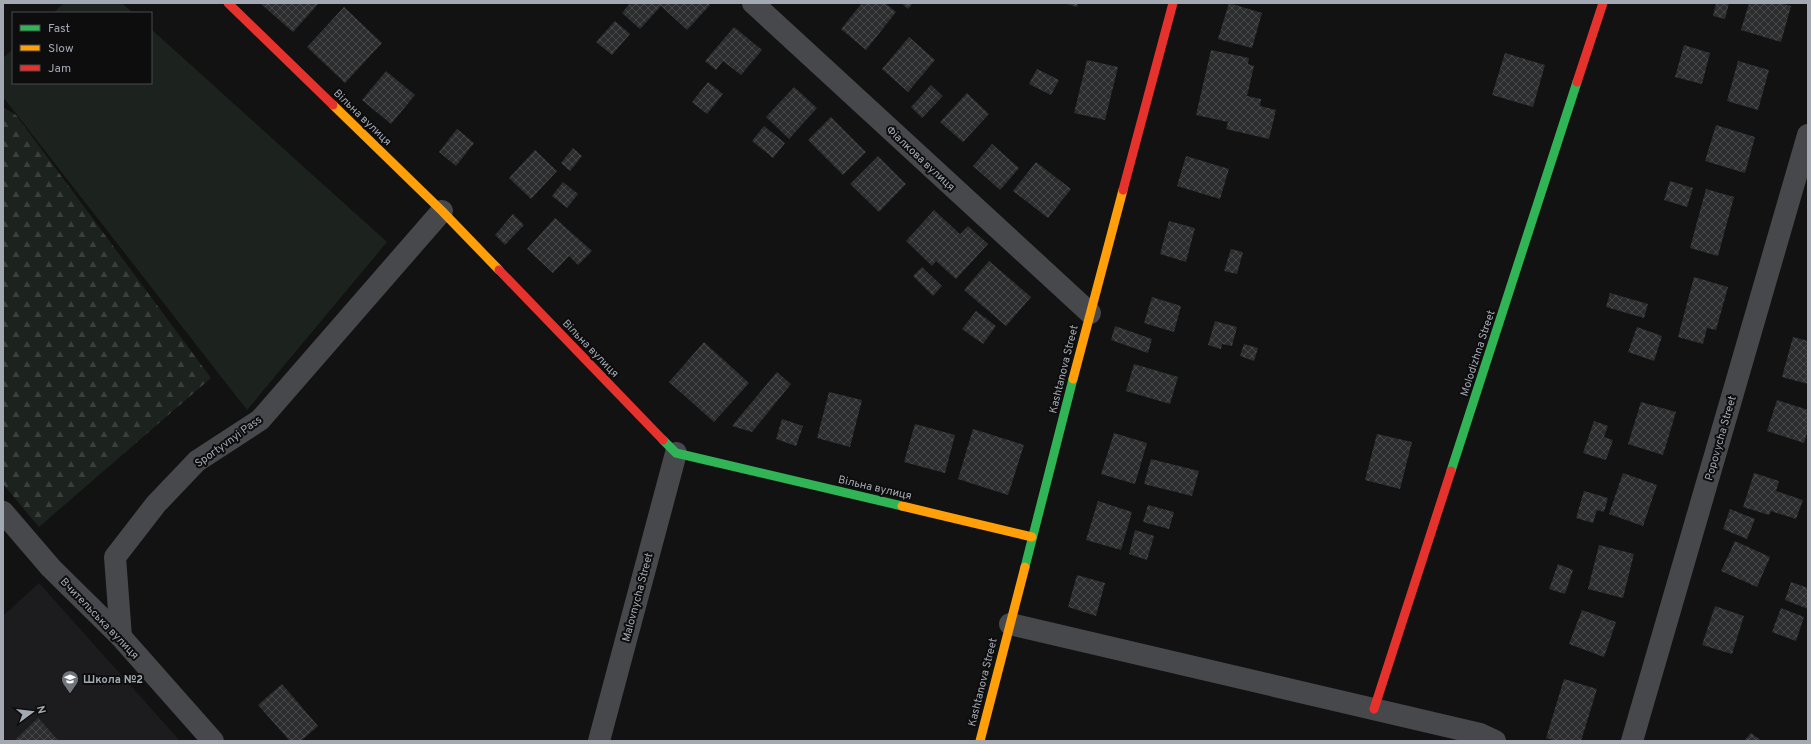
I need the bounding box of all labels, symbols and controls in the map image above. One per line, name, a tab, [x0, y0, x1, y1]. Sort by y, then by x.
legend	[12, 12, 152, 84]
text: Fast	[48, 21, 70, 37]
text: Slow	[48, 41, 74, 57]
text: Jam	[48, 61, 71, 77]
street label: Вільна вулиця	[330, 87, 394, 149]
street label: Фіалкова вулиця	[883, 123, 958, 194]
street label: Molodizhna Street	[1457, 308, 1499, 398]
street label: Вільна вулиця	[559, 317, 621, 381]
street label: Kashtanova Street	[1046, 324, 1082, 415]
street label: Popovycha Street	[1702, 394, 1740, 482]
street label: Sportyvnyi Pass	[192, 413, 265, 471]
street label: Вільна вулиця	[836, 473, 913, 503]
street label: Malovnycha Street	[619, 551, 657, 643]
street label: Вчительська вулиця	[57, 575, 142, 662]
street label: Kashtanova Street	[965, 637, 1001, 728]
school or university icon: Школа №2	[60, 669, 80, 694]
place label: Школа №2	[83, 673, 143, 687]
north arrow	[12, 692, 52, 732]
text: N	[33, 704, 48, 715]

